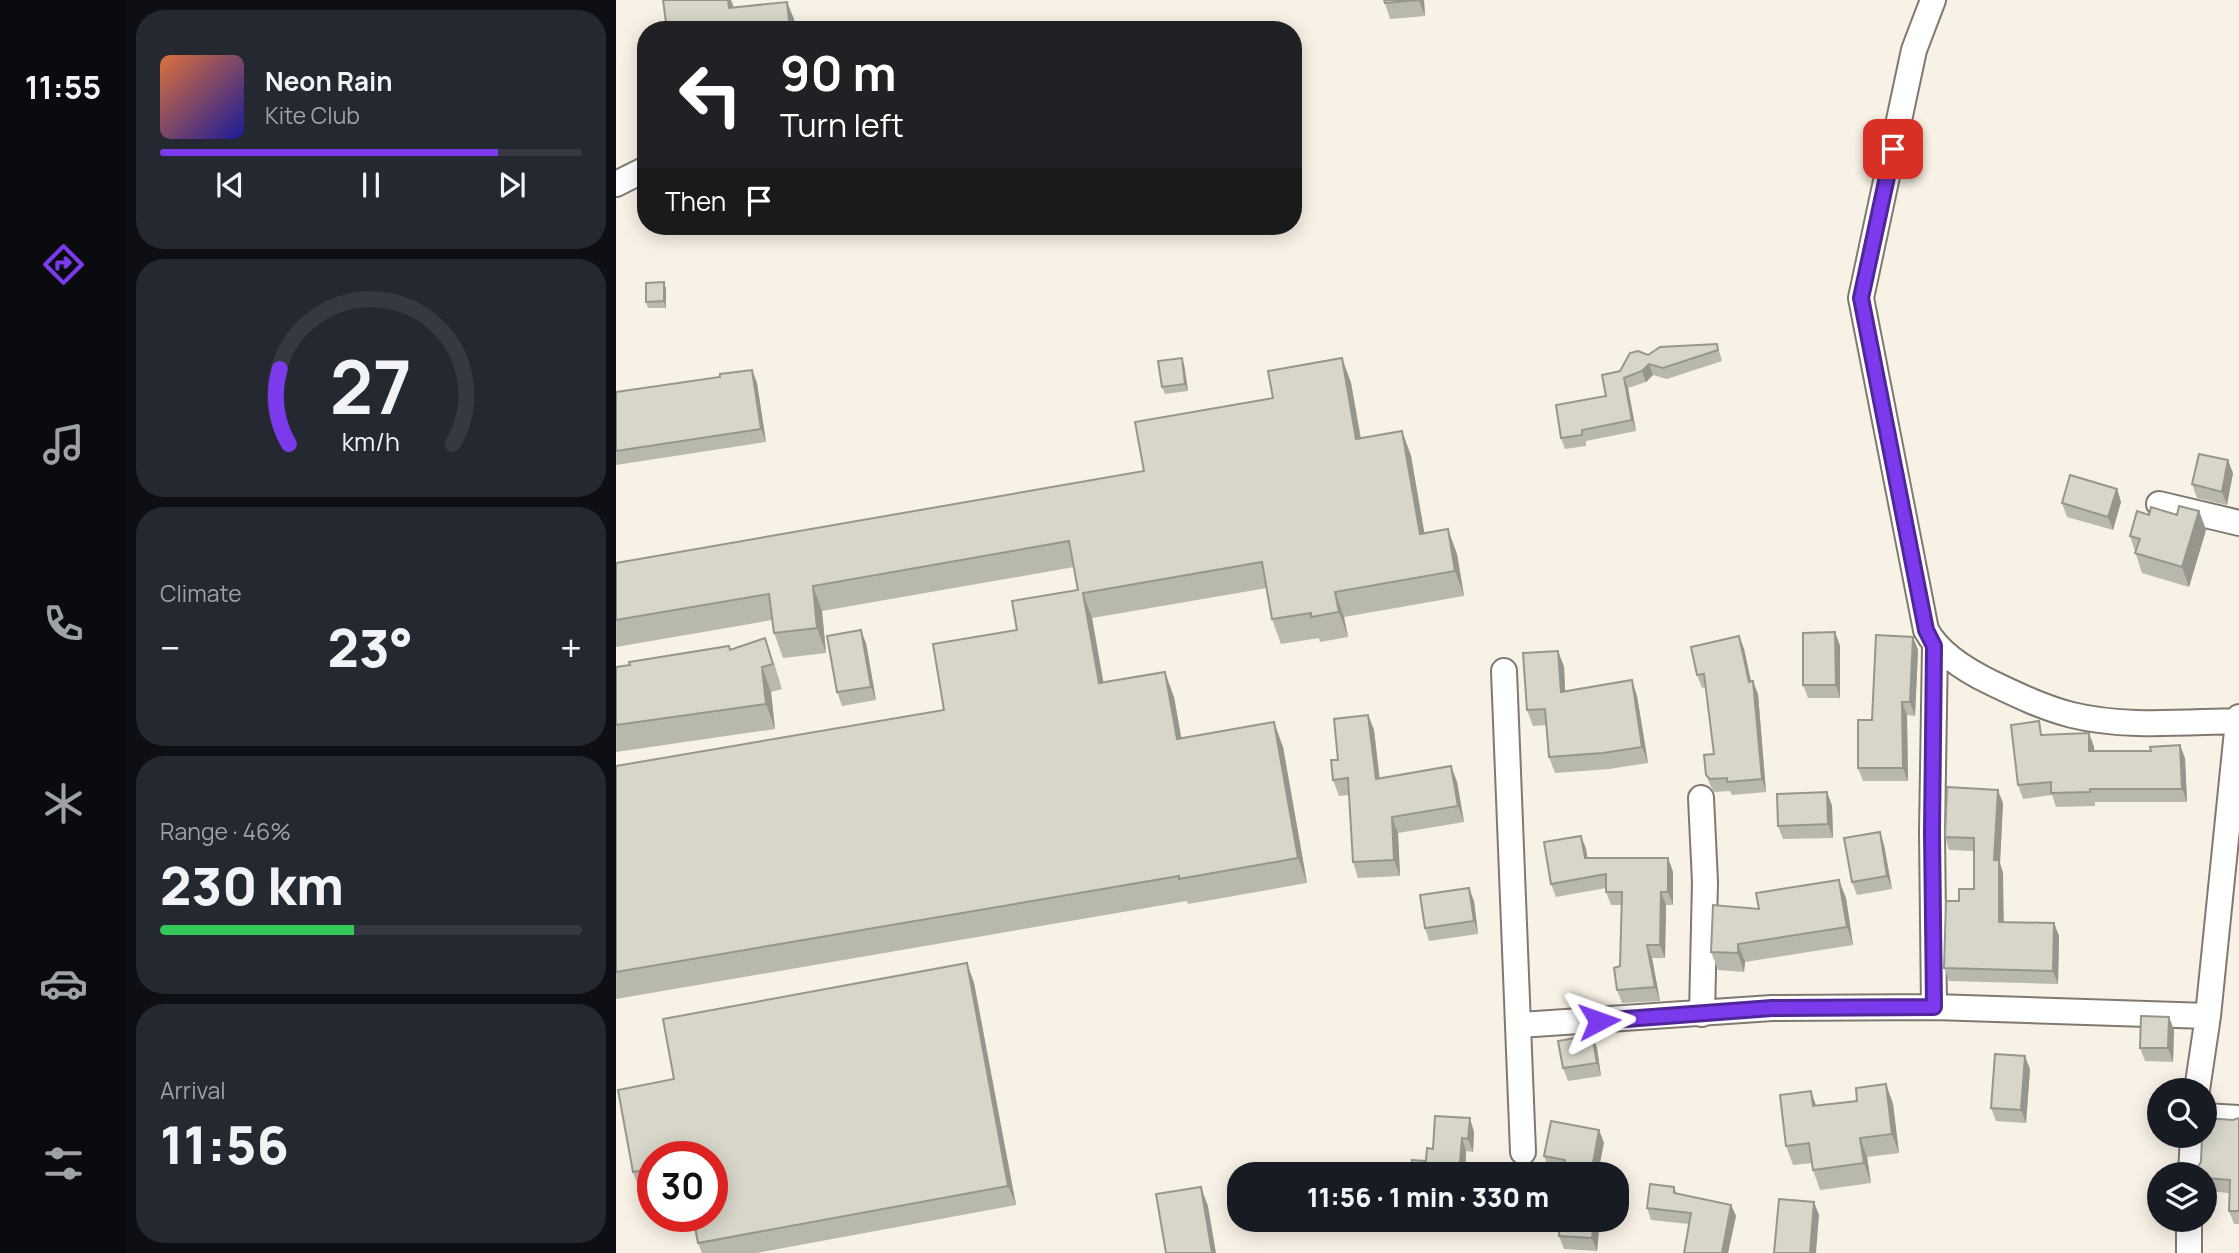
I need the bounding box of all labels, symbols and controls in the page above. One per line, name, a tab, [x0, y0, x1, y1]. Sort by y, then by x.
text: 90 m	[780, 39, 897, 106]
icon: left	[665, 49, 756, 140]
text: Neon Rain	[265, 63, 393, 99]
text: 11:55	[25, 65, 101, 109]
text: Kite Club	[265, 99, 360, 131]
text: Turn left	[780, 103, 904, 147]
pin	[1863, 119, 1923, 179]
icon: arrive	[1874, 130, 1912, 168]
icon: previous	[211, 166, 249, 204]
icon: pause	[352, 166, 390, 204]
icon: next	[493, 166, 531, 204]
icon: arrive	[740, 182, 778, 220]
text: Then	[665, 183, 726, 219]
icon: directions	[39, 240, 88, 289]
text: 27	[330, 336, 412, 436]
icon: music	[39, 420, 88, 469]
text: km/h	[342, 424, 400, 459]
text: Climate	[160, 577, 242, 609]
icon: phone	[39, 599, 88, 648]
text: 23°	[328, 612, 413, 683]
text: −	[160, 621, 181, 673]
text: +	[560, 621, 582, 673]
icon: climate	[39, 779, 88, 828]
text: Range · 46%	[160, 815, 291, 847]
text: 230 km	[160, 850, 344, 921]
icon: car	[39, 959, 88, 1008]
position arrow	[1562, 984, 1636, 1058]
text: Arrival	[160, 1074, 226, 1106]
map controls	[2147, 1078, 2217, 1232]
button: search	[2147, 1078, 2217, 1148]
text: 11:56	[160, 1109, 289, 1180]
icon: filters	[39, 1139, 88, 1188]
speed limit sign: 30	[637, 1141, 728, 1232]
button: layers	[2147, 1162, 2217, 1232]
text: 11:56 · 1 min · 330 m	[1307, 1179, 1549, 1215]

